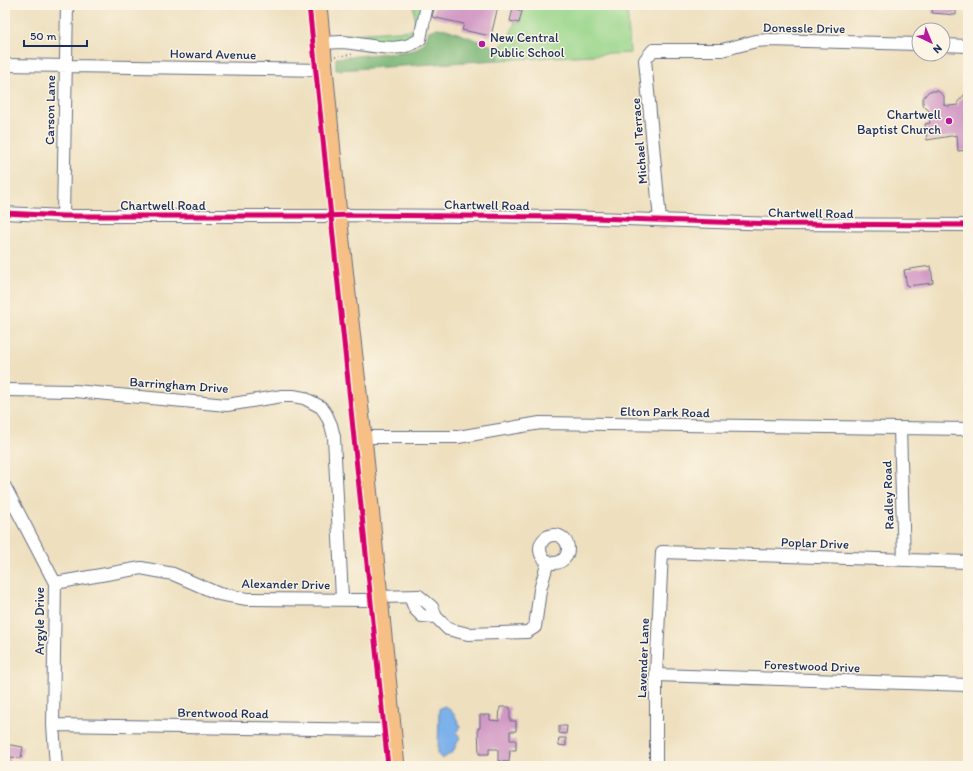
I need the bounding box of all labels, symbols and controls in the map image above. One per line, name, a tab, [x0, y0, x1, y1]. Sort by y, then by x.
street label: Donessle Drive	[763, 20, 845, 36]
scale bar	[24, 22, 87, 48]
north arrow	[911, 22, 951, 62]
text: 50 m	[30, 29, 56, 43]
place label: New Central Public School	[490, 30, 565, 60]
marker: New Central Public School	[477, 39, 487, 49]
text: N	[930, 42, 945, 56]
street label: Howard Avenue	[170, 46, 256, 62]
street label: Carson Lane	[42, 75, 58, 145]
street label: Michael Terrace	[628, 97, 650, 185]
place label: Chartwell Baptist Church	[857, 107, 941, 137]
marker: Chartwell Baptist Church	[944, 116, 954, 126]
street label: Chartwell Road	[444, 197, 530, 213]
street label: Chartwell Road	[120, 198, 206, 213]
street label: Chartwell Road	[768, 205, 854, 221]
street label: Barringham Drive	[129, 374, 229, 396]
street label: Elton Park Road	[620, 404, 710, 420]
street label: Radley Road	[879, 460, 897, 530]
street label: Poplar Drive	[781, 534, 849, 552]
street label: Alexander Drive	[242, 576, 330, 592]
street label: Argyle Drive	[32, 587, 47, 655]
street label: Lavender Lane	[634, 618, 652, 698]
street label: Forestwood Drive	[764, 657, 860, 675]
street label: Brentwood Road	[177, 705, 269, 721]

